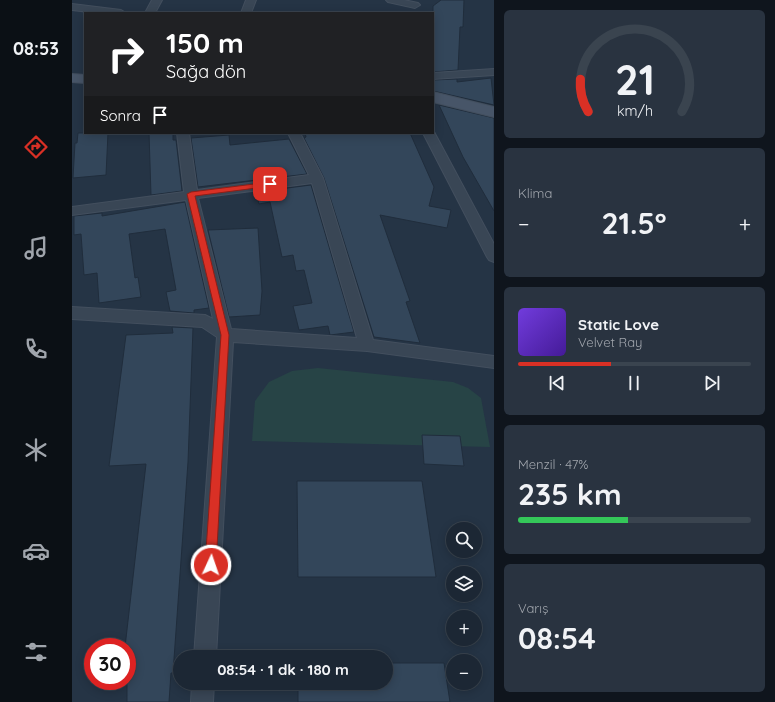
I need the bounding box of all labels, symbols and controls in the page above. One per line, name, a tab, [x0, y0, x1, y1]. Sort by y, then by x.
text: 150 m	[166, 25, 244, 60]
icon: right	[100, 28, 152, 80]
text: 08:53	[13, 37, 59, 60]
text: 21	[615, 53, 654, 105]
text: Sağa dön	[166, 60, 246, 83]
text: km/h	[616, 102, 653, 120]
icon: arrive	[149, 104, 171, 126]
text: Sonra	[100, 106, 141, 125]
icon: directions	[22, 133, 50, 161]
pin	[253, 167, 287, 201]
icon: arrive	[259, 173, 281, 195]
text: Klima	[518, 185, 552, 201]
text: 21.5°	[601, 204, 667, 242]
text: −	[518, 210, 529, 238]
text: +	[739, 210, 751, 238]
icon: music	[22, 234, 50, 262]
text: Static Love	[578, 315, 659, 334]
text: Velvet Ray	[578, 334, 643, 350]
icon: phone	[22, 335, 50, 363]
icon: previous	[546, 372, 568, 394]
icon: pause	[623, 372, 645, 394]
icon: next	[701, 372, 723, 394]
icon: climate	[22, 436, 50, 464]
text: Menzil · 47%	[518, 456, 588, 472]
text: 235 km	[518, 475, 622, 513]
map controls	[446, 522, 482, 690]
button: search	[446, 522, 482, 558]
icon: car	[22, 537, 50, 565]
position arrow	[190, 544, 232, 586]
button: layers	[446, 566, 482, 602]
text: Varış	[518, 600, 548, 616]
button: +	[446, 610, 482, 646]
text: 08:54	[518, 619, 596, 657]
icon: filters	[22, 638, 50, 666]
speed limit sign: 30	[84, 638, 136, 690]
button: −	[446, 654, 482, 690]
text: 08:54 · 1 dk · 180 m	[217, 660, 349, 679]

